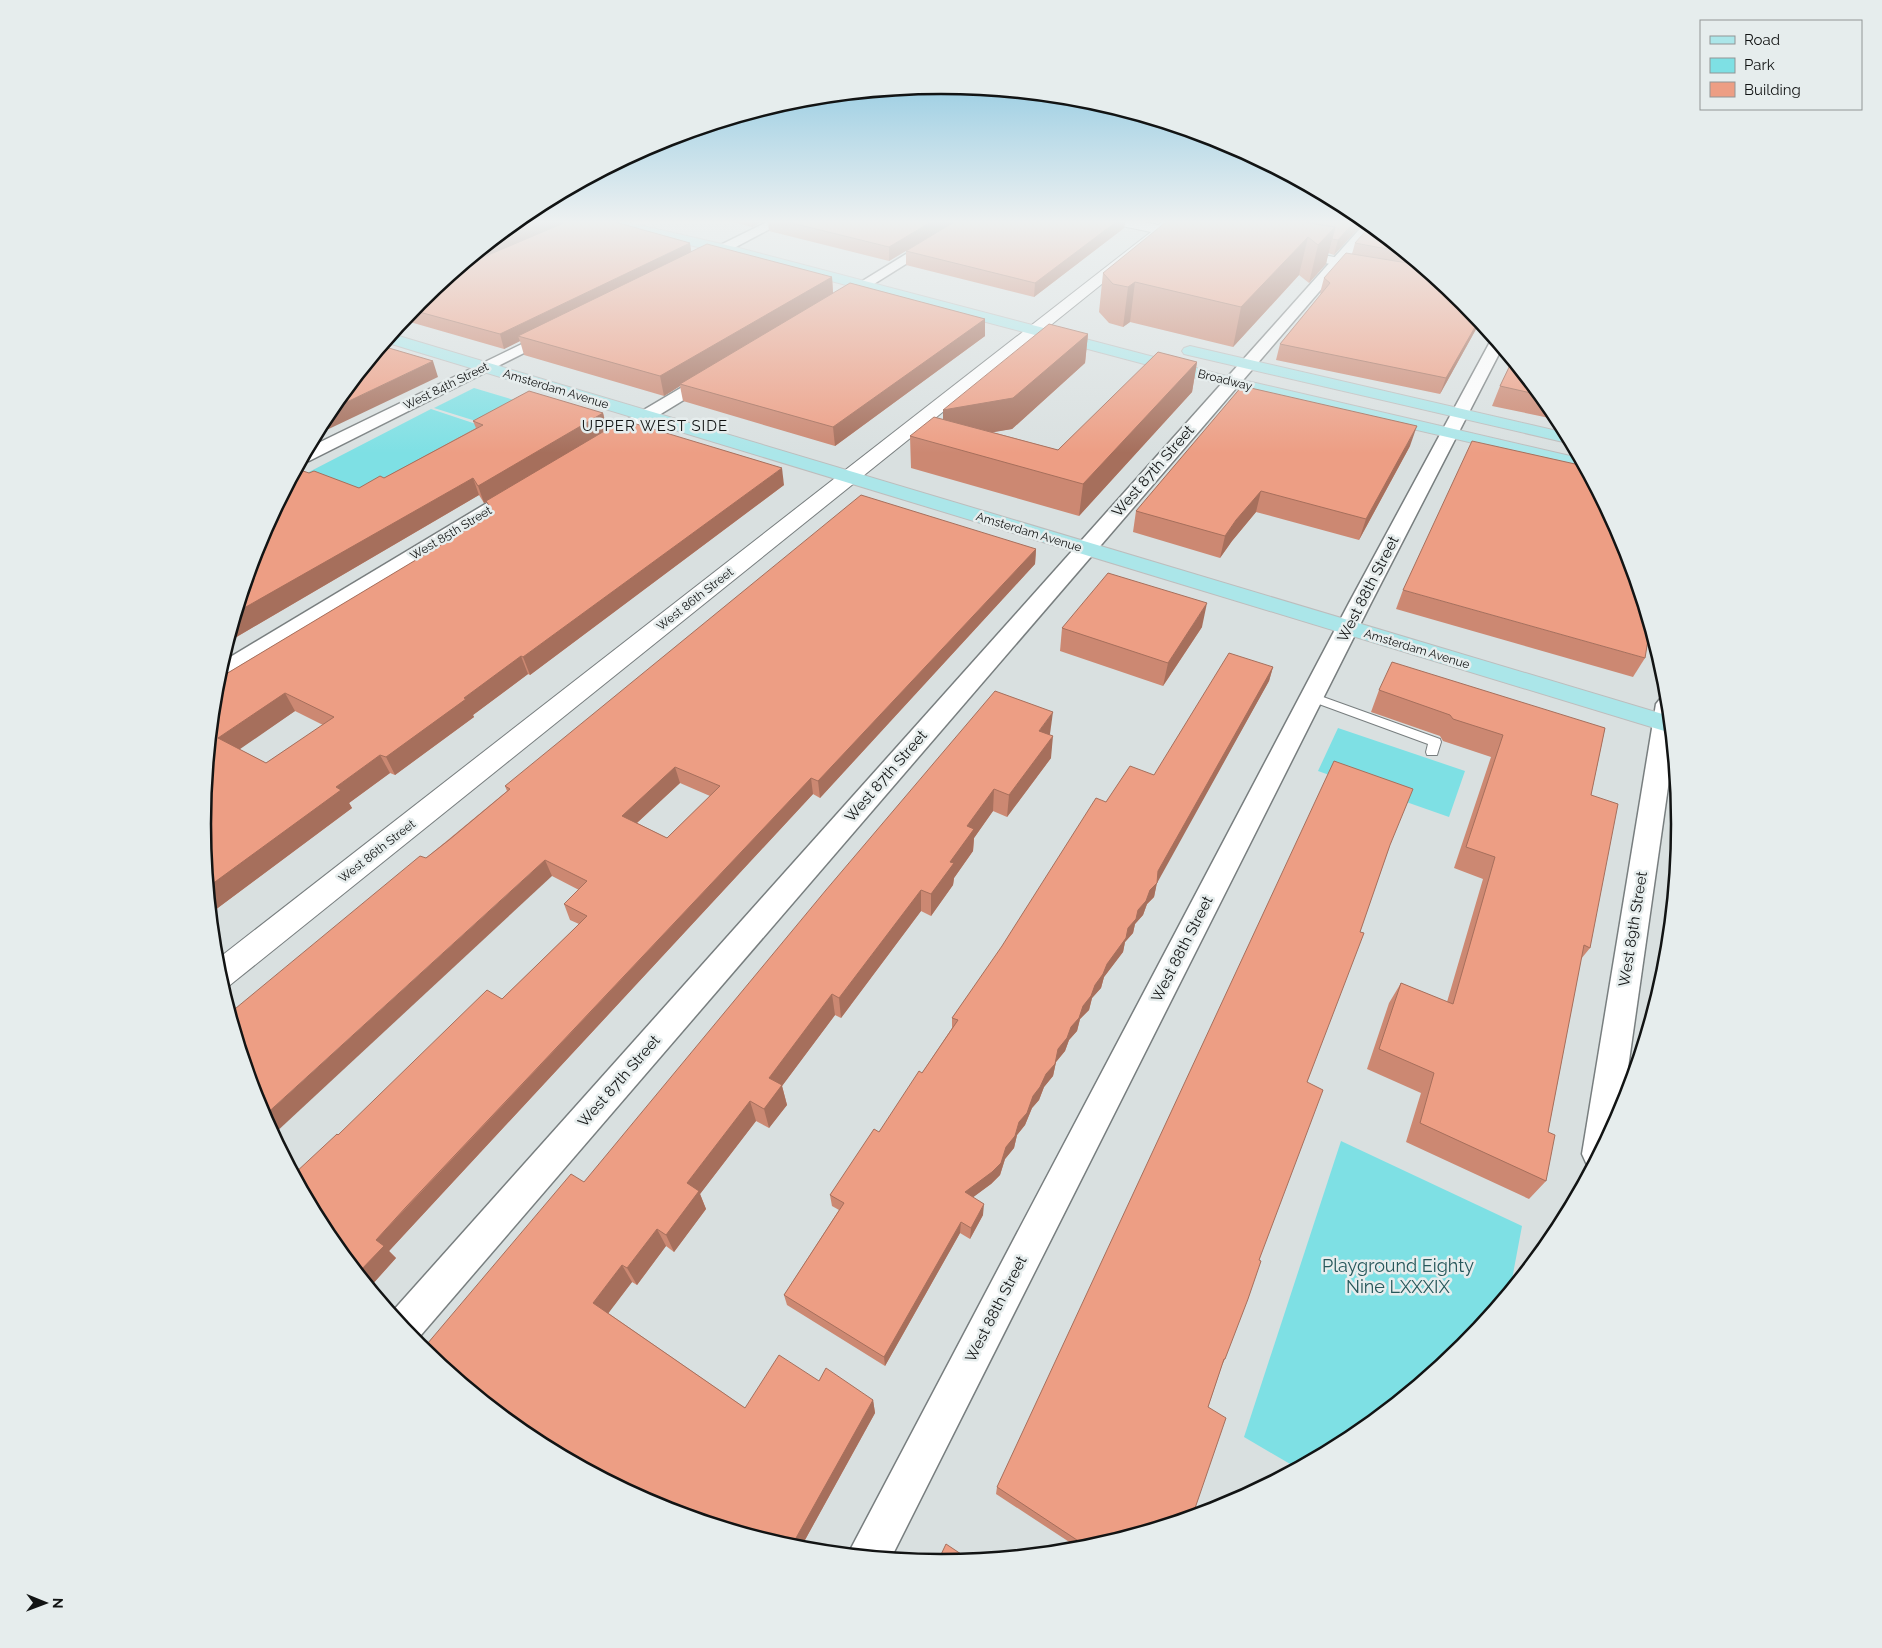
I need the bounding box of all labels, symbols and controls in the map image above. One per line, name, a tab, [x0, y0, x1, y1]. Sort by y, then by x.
legend	[1700, 20, 1862, 110]
text: Road	[1744, 31, 1780, 49]
text: Park	[1744, 56, 1775, 74]
text: Building	[1744, 81, 1801, 99]
street label: West 84th Street	[401, 359, 491, 413]
street label: Amsterdam Avenue	[501, 366, 611, 412]
street label: Broadway	[1196, 366, 1254, 394]
district label: UPPER WEST SIDE	[582, 417, 728, 435]
street label: West 87th Street	[1108, 421, 1198, 521]
street label: West 85th Street	[408, 503, 494, 563]
street label: Amsterdam Avenue	[974, 509, 1084, 555]
street label: West 88th Street	[1334, 533, 1402, 645]
street label: West 86th Street	[654, 565, 736, 633]
street label: Amsterdam Avenue	[1362, 626, 1472, 672]
street label: West 87th Street	[841, 726, 931, 826]
street label: West 86th Street	[336, 817, 418, 885]
street label: West 89th Street	[1615, 870, 1651, 988]
street label: West 88th Street	[1148, 893, 1216, 1005]
street label: West 87th Street	[574, 1031, 664, 1131]
street label: West 88th Street	[962, 1253, 1030, 1365]
park label: Playground Eighty Nine LXXXIX	[1322, 1255, 1474, 1297]
north arrow	[20, 1578, 70, 1628]
text: N	[50, 1598, 66, 1609]

